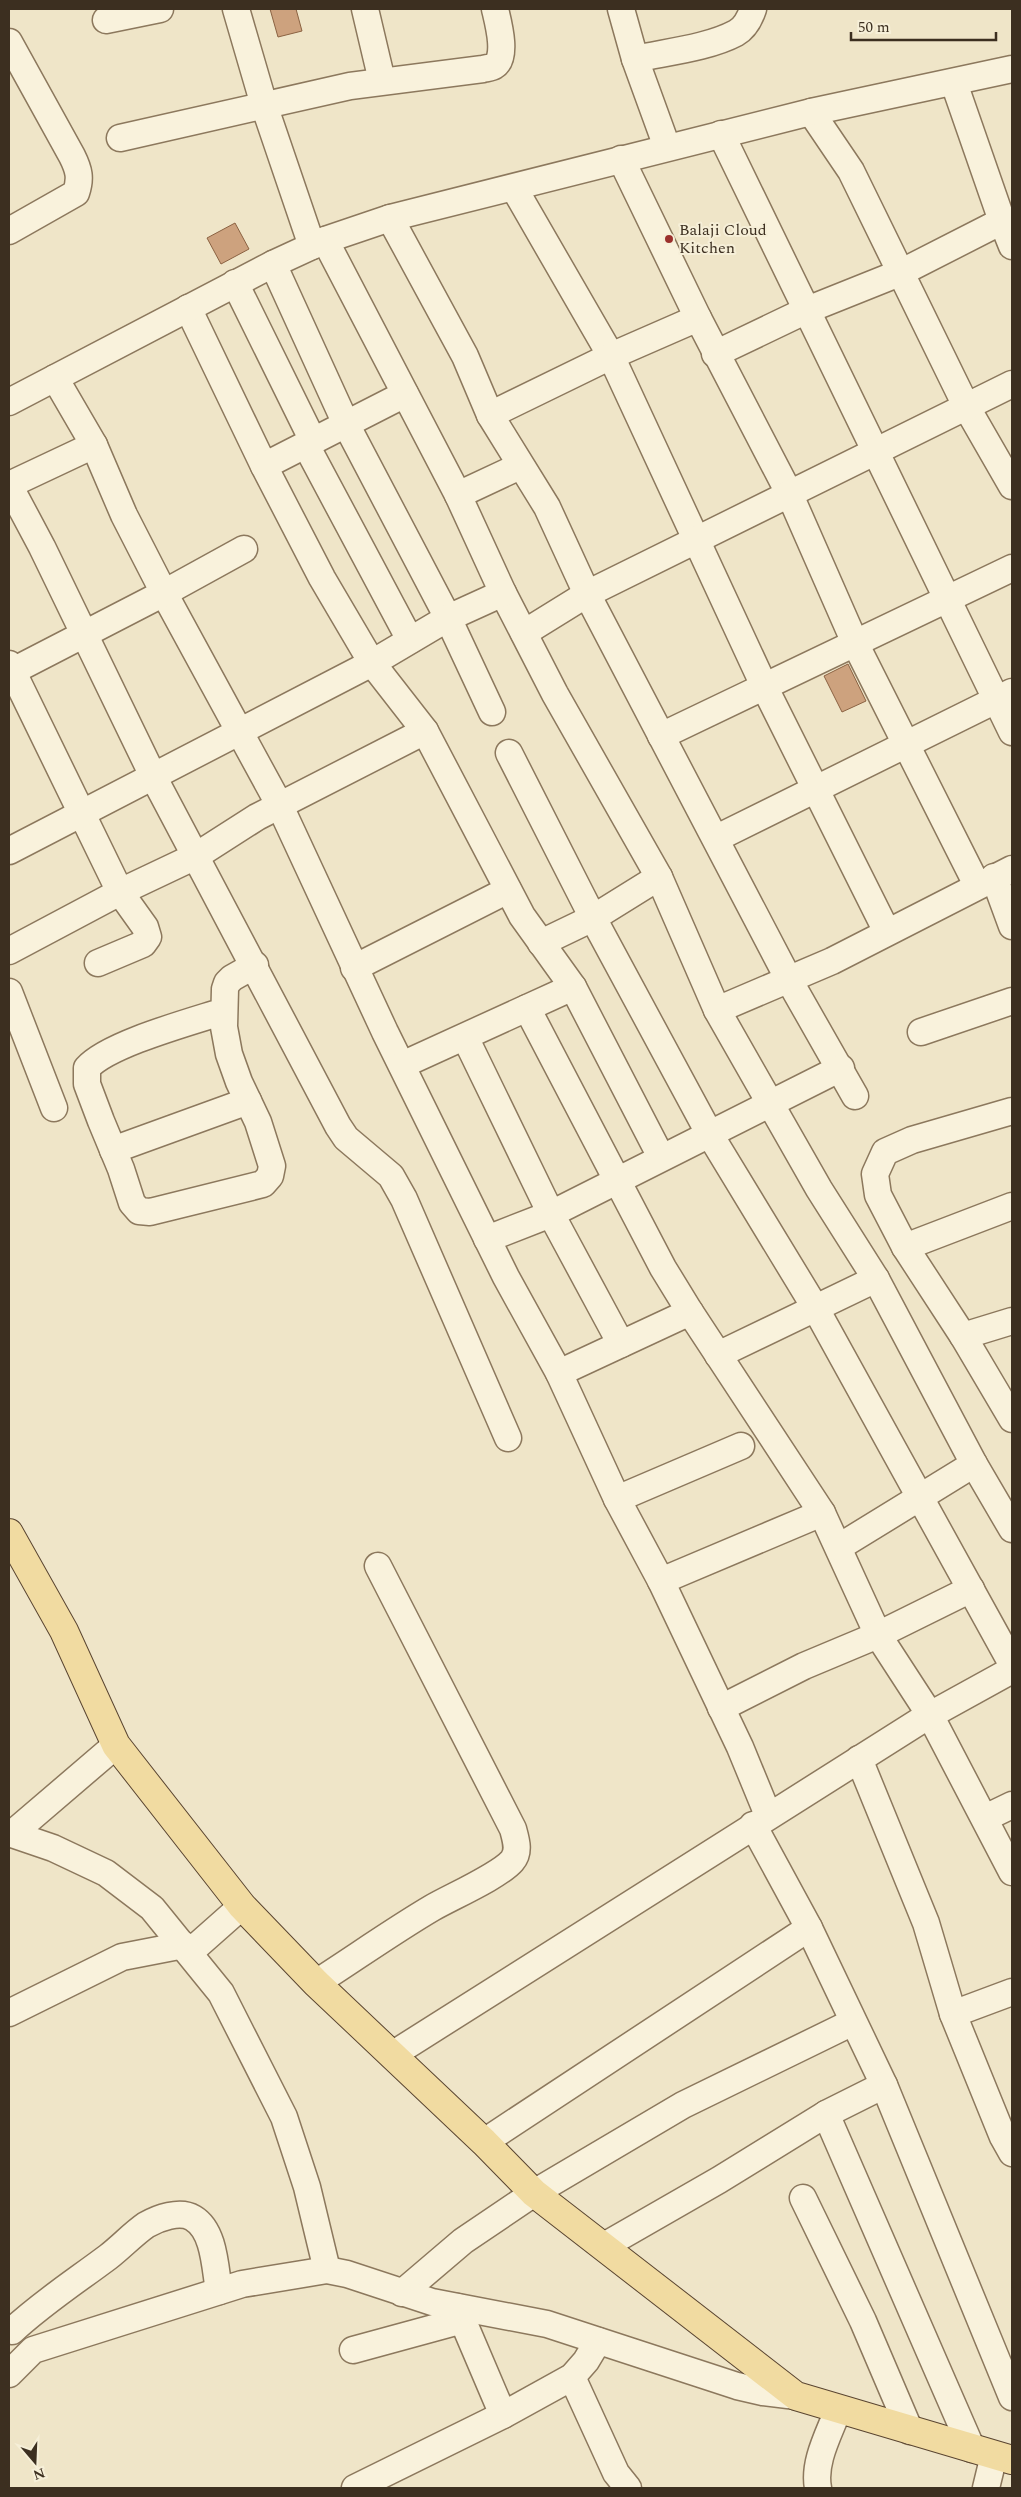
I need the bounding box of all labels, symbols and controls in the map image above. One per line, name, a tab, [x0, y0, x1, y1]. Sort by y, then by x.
scale bar	[851, 10, 996, 42]
text: 50 m	[858, 16, 890, 39]
place label: Balaji Cloud Kitchen	[679, 218, 767, 260]
marker: Balaji Cloud Kitchen	[663, 233, 675, 245]
north arrow	[10, 2437, 60, 2487]
text: N	[30, 2462, 48, 2486]

